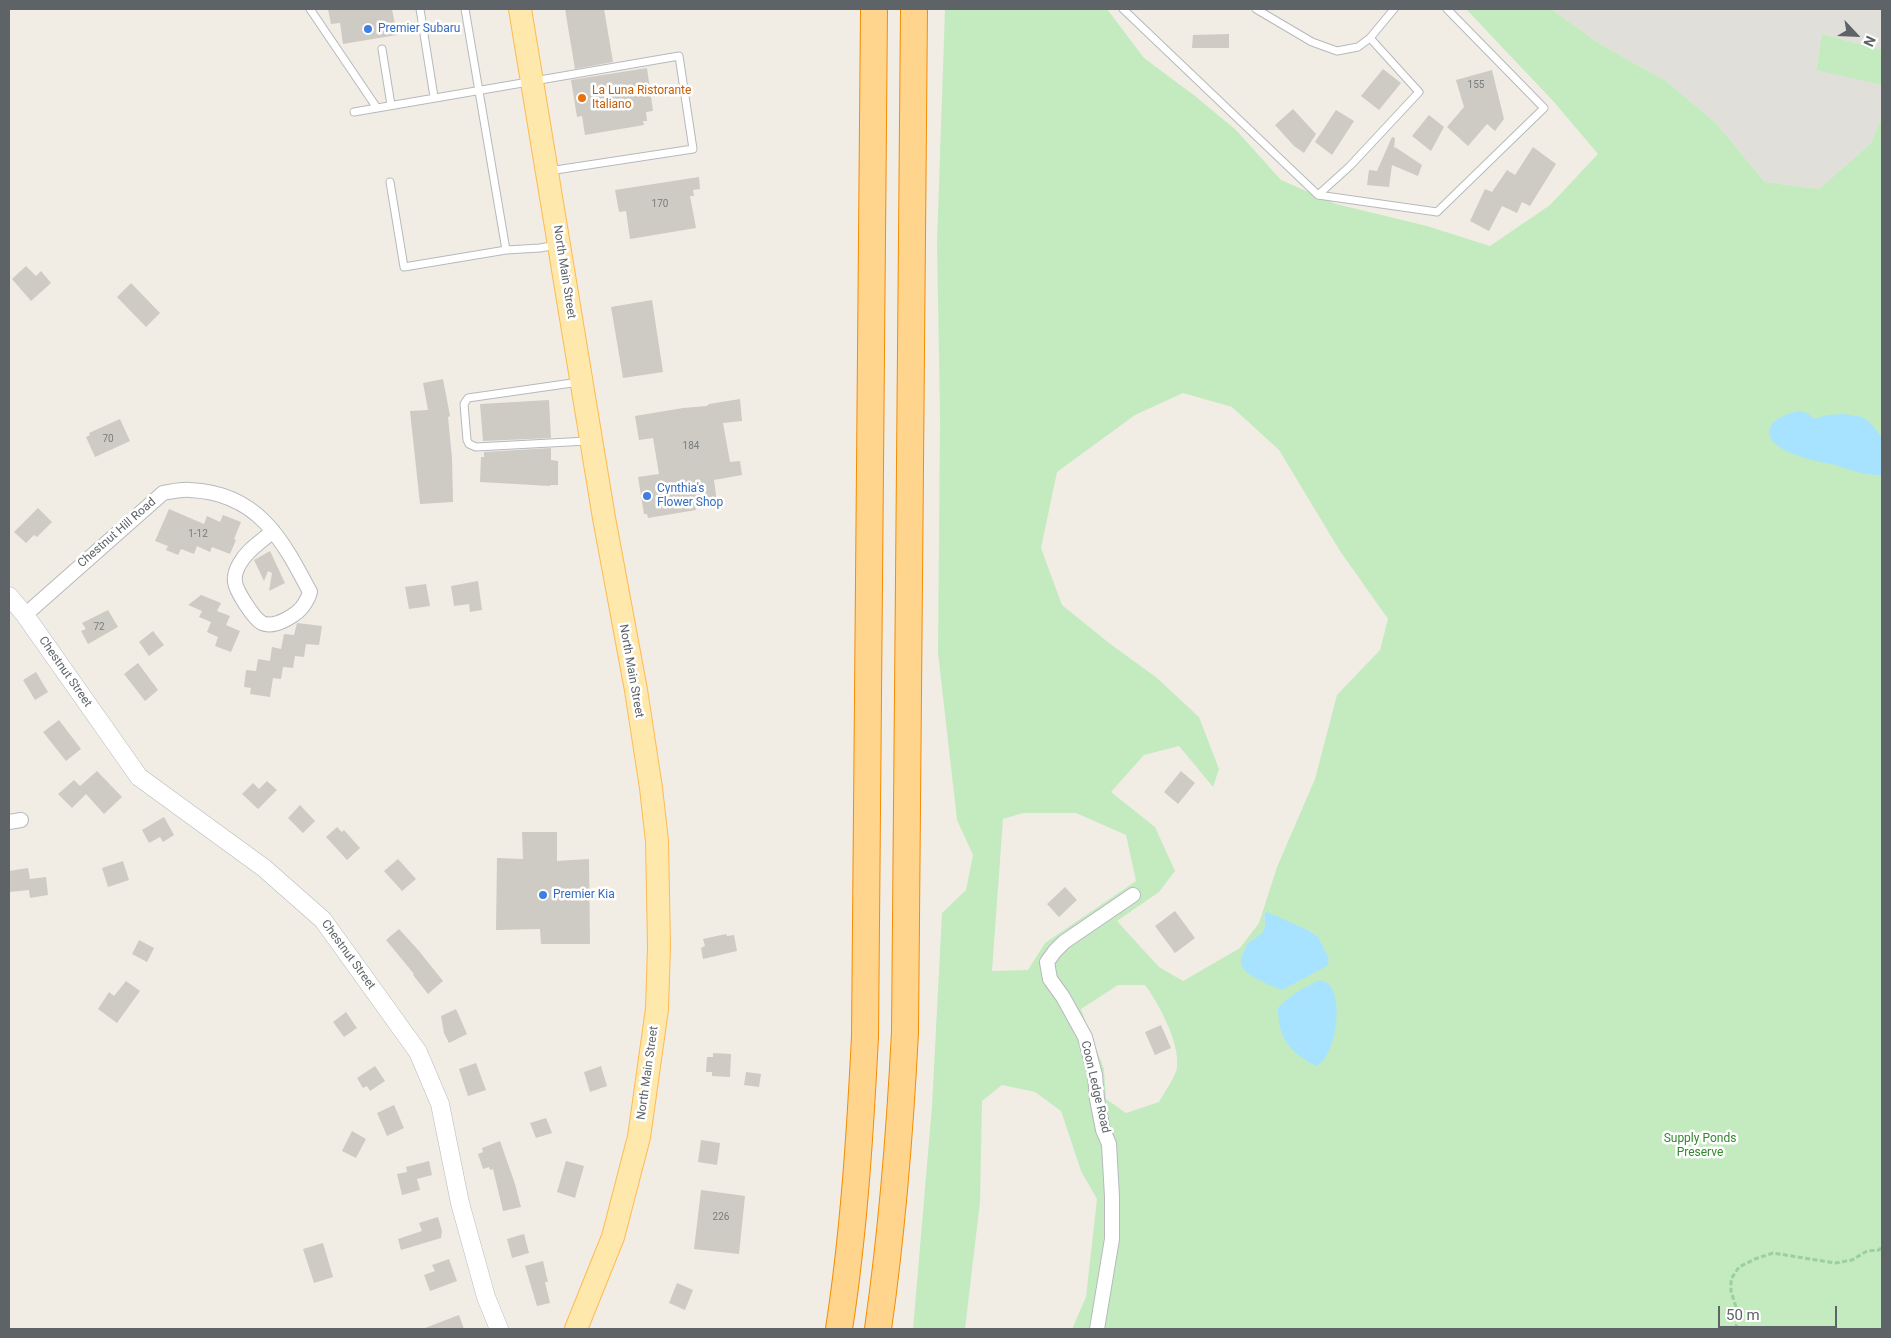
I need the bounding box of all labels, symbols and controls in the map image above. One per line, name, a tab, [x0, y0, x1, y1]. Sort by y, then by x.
north arrow	[1831, 10, 1881, 60]
place label: Premier Subaru	[378, 22, 460, 36]
marker: Premier Subaru	[362, 23, 374, 35]
text: N	[1860, 33, 1879, 49]
house number: 155	[1468, 79, 1484, 91]
place label: La Luna Ristorante Italiano	[592, 84, 691, 112]
marker: La Luna Ristorante Italiano	[576, 92, 588, 104]
house number: 170	[652, 198, 668, 210]
street label: North Main Street	[550, 224, 578, 320]
house number: 70	[102, 433, 114, 445]
house number: 184	[683, 440, 699, 452]
place label: Cynthia's Flower Shop	[657, 482, 723, 510]
marker: Cynthia's Flower Shop	[641, 490, 653, 502]
street label: Chestnut Hill Road	[75, 495, 159, 571]
house number: 1-12	[188, 528, 208, 540]
house number: 72	[93, 621, 105, 633]
street label: North Main Street	[616, 623, 646, 719]
street label: Chestnut Street	[35, 634, 95, 710]
place label: Premier Kia	[553, 888, 615, 902]
marker: Premier Kia	[537, 889, 549, 901]
street label: Chestnut Street	[318, 917, 378, 993]
street label: North Main Street	[634, 1025, 662, 1121]
street label: Coon Ledge Road	[1077, 1039, 1113, 1135]
park label: Supply Ponds Preserve	[1664, 1132, 1736, 1160]
house number: 226	[713, 1211, 729, 1223]
scale bar	[1721, 1296, 1840, 1328]
text: 50 m	[1726, 1306, 1760, 1324]

